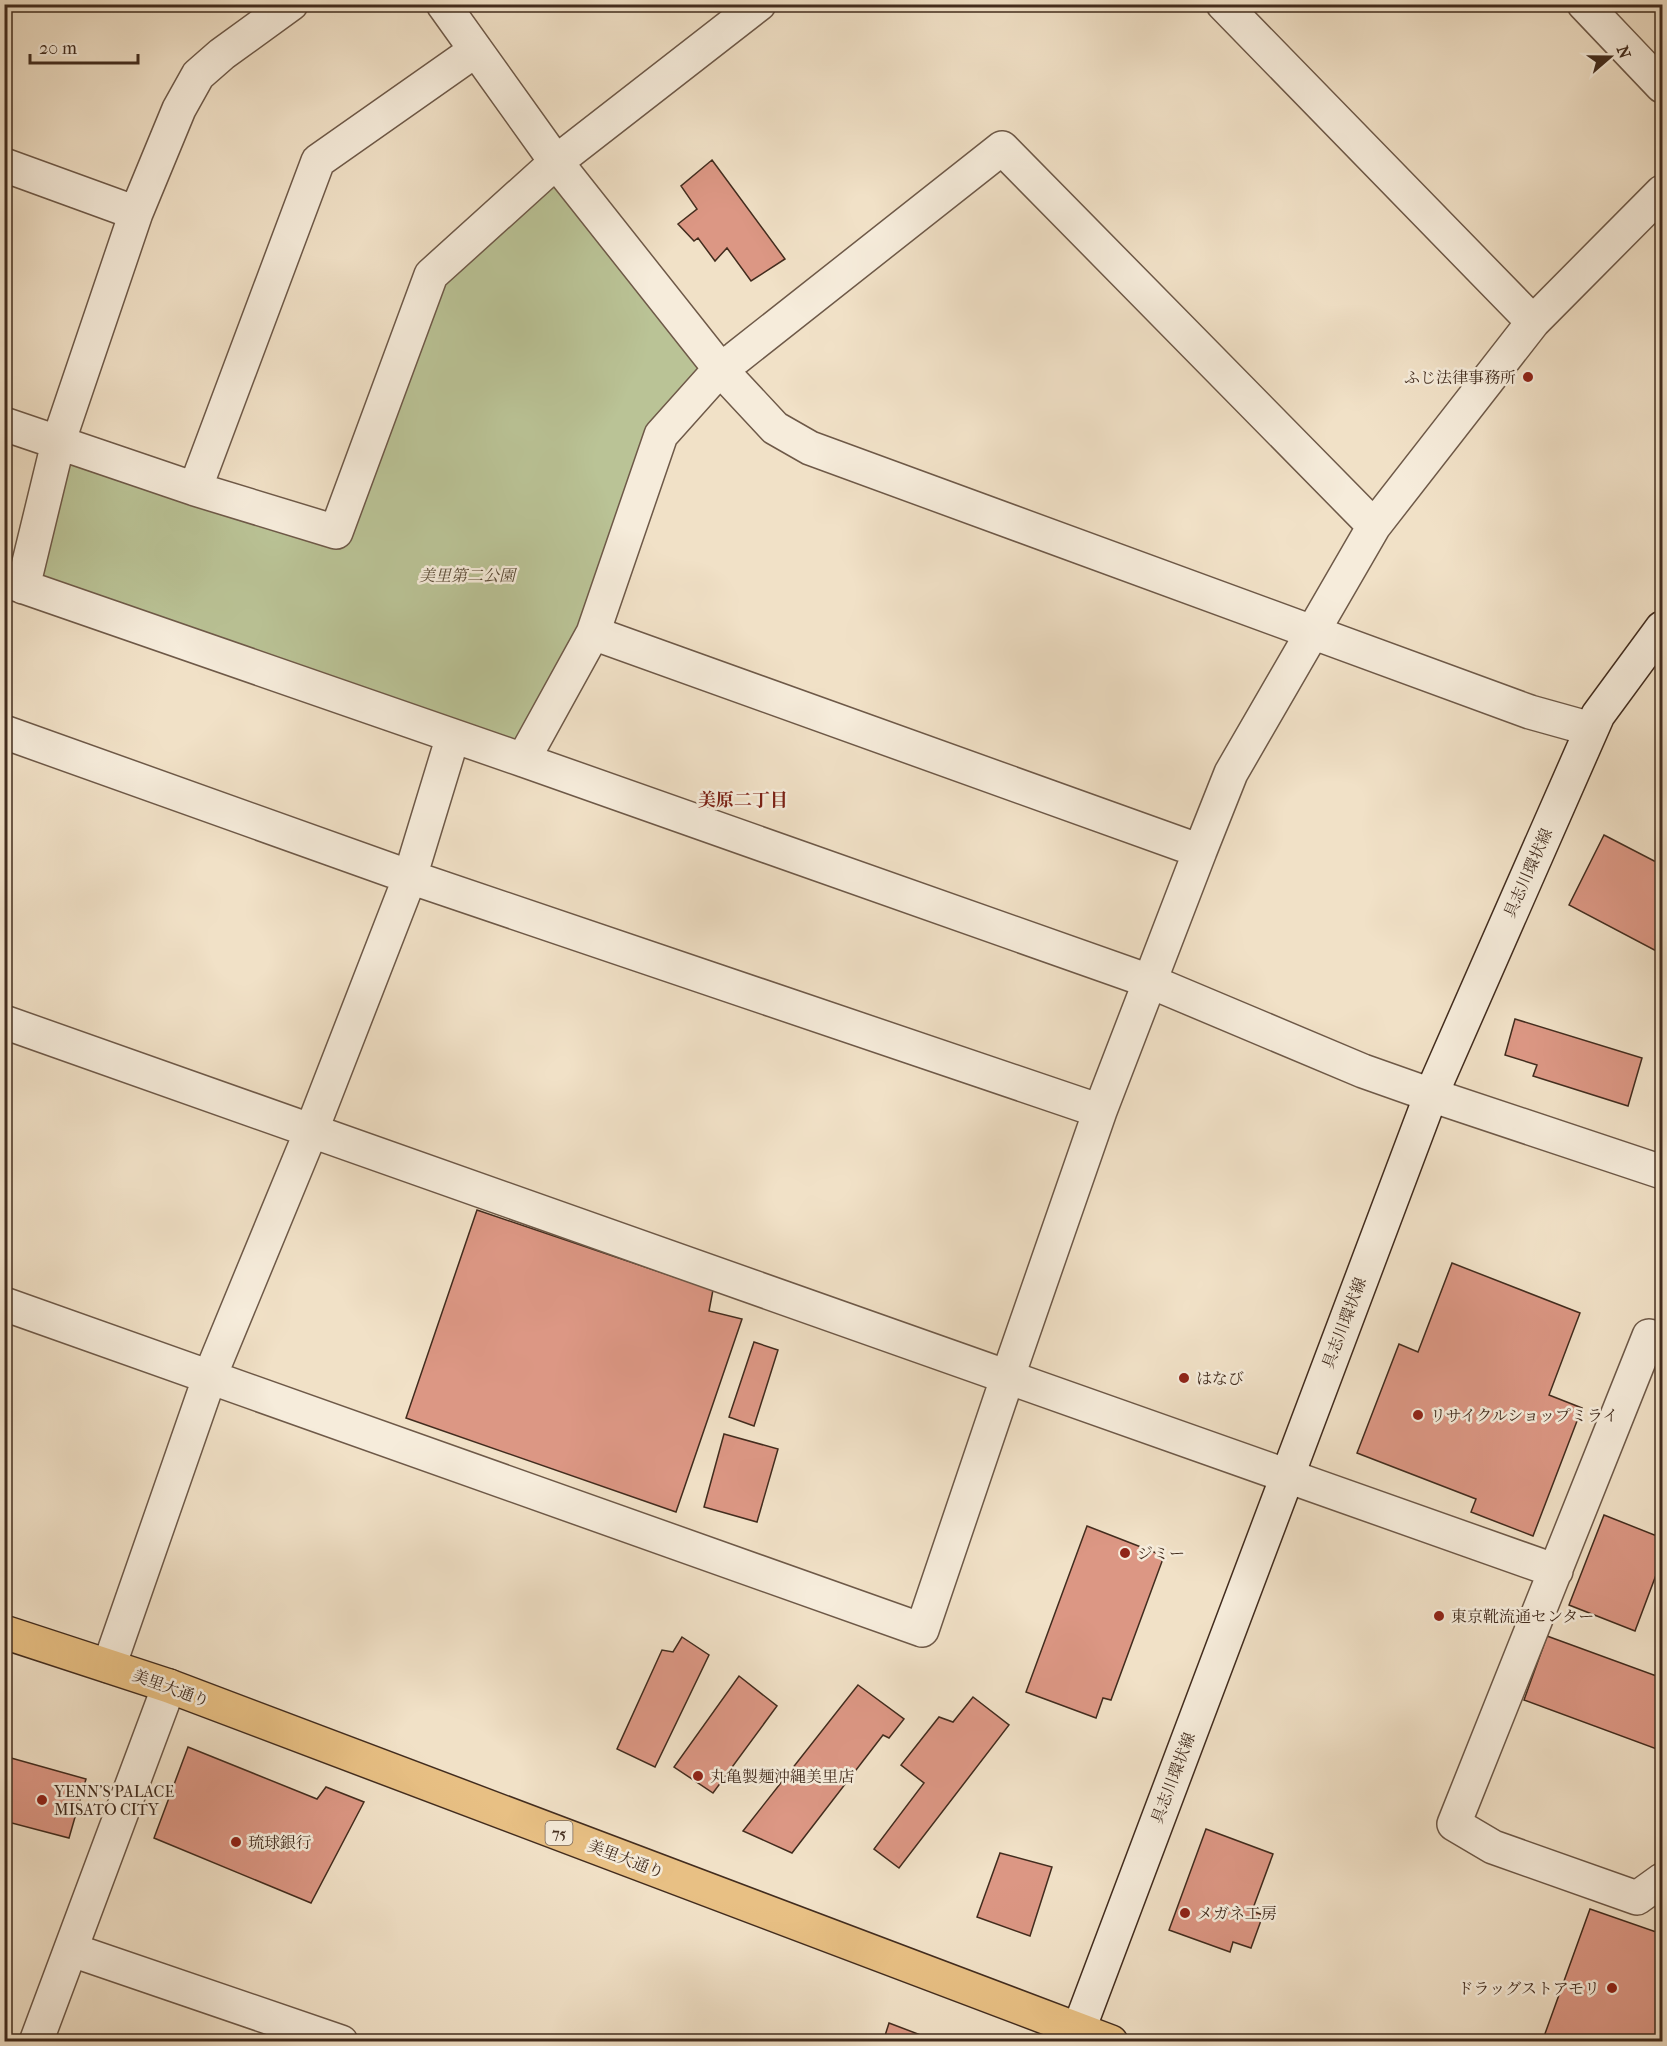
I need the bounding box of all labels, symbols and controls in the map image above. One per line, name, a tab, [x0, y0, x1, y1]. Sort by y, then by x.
scale bar	[30, 27, 138, 65]
north arrow	[1580, 27, 1640, 87]
text: 20 m	[39, 38, 77, 59]
text: N	[1613, 43, 1635, 62]
place label: ふじ法律事務所	[1404, 368, 1516, 387]
marker: ふじ法律事務所	[1521, 370, 1535, 384]
park label: 美里第二公園	[419, 566, 518, 585]
district label: 美原二丁目	[698, 790, 788, 811]
street label: 具志川環状線	[1500, 825, 1556, 921]
street label: 具志川環状線	[1318, 1275, 1370, 1371]
place label: はなび	[1196, 1369, 1244, 1388]
marker: はなび	[1177, 1371, 1191, 1385]
place label: リサイクルショップミライ	[1430, 1406, 1619, 1425]
marker: リサイクルショップミライ	[1411, 1408, 1425, 1422]
place label: ジミー	[1137, 1544, 1185, 1563]
marker: ジミー	[1118, 1546, 1132, 1560]
place label: 東京靴流通センター	[1451, 1607, 1594, 1626]
marker: 東京靴流通センター	[1432, 1609, 1446, 1623]
street label: 美里大通り	[130, 1665, 212, 1711]
street label: 具志川環状線	[1147, 1730, 1199, 1826]
place label: 丸亀製麺沖縄美里店	[710, 1767, 854, 1786]
marker: 丸亀製麺沖縄美里店	[691, 1769, 705, 1783]
place label: YENN'S PALACE MISATO CITY	[53, 1782, 174, 1819]
marker: YENN'S PALACE MISATO CITY	[35, 1793, 49, 1807]
road number: 75	[546, 1821, 572, 1845]
place label: 琉球銀行	[248, 1833, 312, 1852]
marker: 琉球銀行	[229, 1835, 243, 1849]
street label: 美里大通り	[585, 1836, 667, 1882]
place label: メガネ工房	[1197, 1904, 1277, 1923]
marker: メガネ工房	[1178, 1906, 1192, 1920]
place label: ドラッグストアモリ	[1458, 1979, 1600, 1998]
marker: ドラッグストアモリ	[1605, 1981, 1619, 1995]

